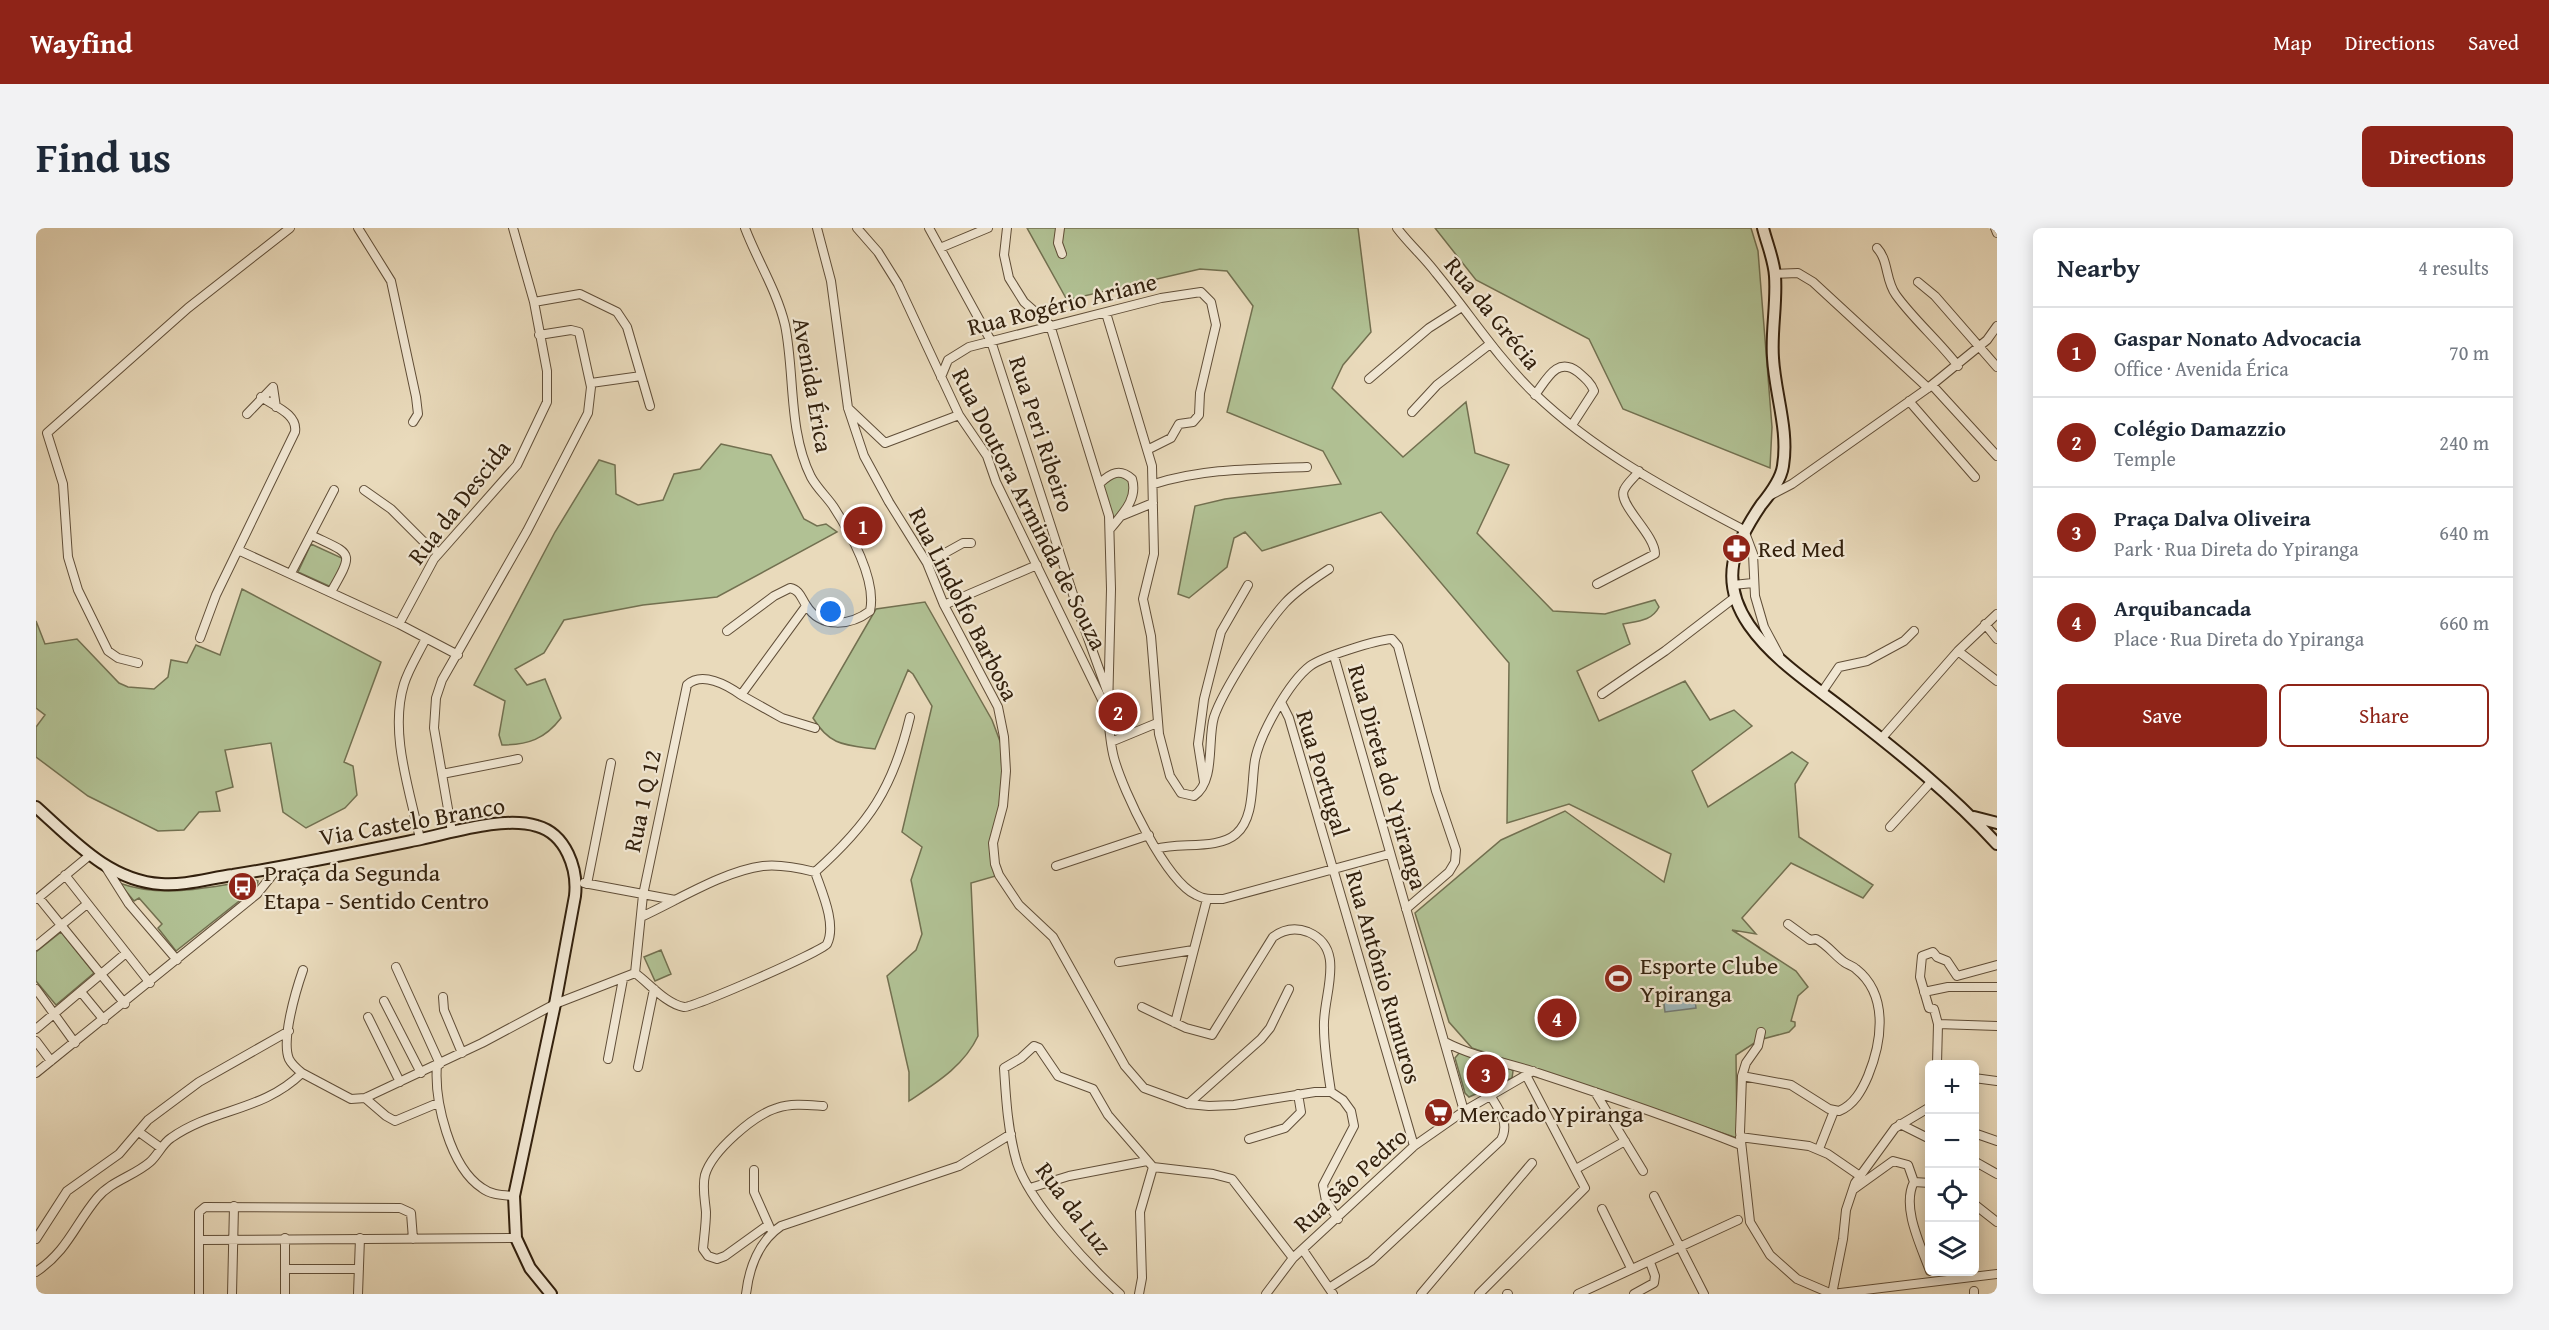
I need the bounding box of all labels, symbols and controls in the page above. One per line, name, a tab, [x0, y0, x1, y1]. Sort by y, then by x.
text: Wayfind	[30, 22, 132, 63]
text: Map	[2273, 27, 2312, 58]
text: Directions	[2345, 27, 2435, 58]
text: Saved	[2468, 27, 2519, 58]
text: Find us	[36, 126, 171, 187]
button: Directions	[2362, 126, 2513, 187]
text: Nearby	[2057, 248, 2140, 287]
street label: Rua da Grécia	[1436, 249, 1550, 378]
text: 4 results	[2418, 253, 2489, 282]
street label: Rua Rogério Ariane	[964, 264, 1160, 344]
street label: Avenida Érica	[784, 315, 842, 456]
text: Gaspar Nonato Advocacia	[2114, 322, 2361, 354]
text: 1	[2071, 338, 2082, 367]
text: 70 m	[2449, 338, 2489, 367]
street label: Rua Peri Ribeiro	[1000, 351, 1084, 517]
text: Office · Avenida Érica	[2114, 354, 2289, 383]
street label: Rua Doutora Arminda de Souza	[944, 362, 1117, 657]
text: Colégio Damazzio	[2114, 412, 2286, 444]
text: 2	[2071, 428, 2082, 457]
text: 240 m	[2439, 428, 2489, 457]
street label: Rua da Descida	[399, 432, 519, 572]
text: Temple	[2114, 444, 2176, 473]
street label: Rua Lindolfo Barbosa	[900, 501, 1028, 707]
text: Praça Dalva Oliveira	[2114, 502, 2311, 534]
pin: 1	[844, 504, 882, 548]
text: 3	[2071, 518, 2082, 547]
text: 640 m	[2439, 518, 2489, 547]
place label: Red Med	[1758, 531, 1845, 566]
pharmacy icon: Red Med	[1721, 532, 1753, 564]
text: Park · Rua Direta do Ypiranga	[2114, 534, 2359, 563]
text: Arquibancada	[2114, 592, 2251, 624]
your location	[816, 597, 845, 626]
text: 4	[2071, 608, 2082, 637]
text: 660 m	[2439, 608, 2489, 637]
text: Place · Rua Direta do Ypiranga	[2114, 624, 2364, 653]
street label: Rua Direta do Ypiranga	[1339, 660, 1437, 894]
button: Save	[2057, 684, 2267, 747]
button: Share	[2279, 684, 2489, 747]
pin: 2	[1098, 690, 1138, 734]
street label: Rua Portugal	[1287, 706, 1359, 841]
street label: Rua 1 Q 12	[614, 747, 670, 855]
street label: Via Castelo Branco	[316, 787, 508, 855]
place label: Praça da Segunda Etapa - Sentido Centro	[264, 855, 489, 918]
street label: Rua Antônio Rumuros	[1337, 866, 1431, 1088]
bus stop icon: Praça da Segunda Etapa - Sentido Centro	[227, 870, 259, 902]
place label: Esporte Clube Ypiranga	[1640, 948, 1778, 1011]
sports icon: Esporte Clube Ypiranga	[1603, 963, 1635, 995]
pin: 4	[1538, 996, 1576, 1040]
pin: 3	[1466, 1052, 1506, 1096]
map controls	[1925, 1060, 1979, 1276]
button: +	[1925, 1060, 1979, 1114]
place label: Mercado Ypiranga	[1459, 1096, 1644, 1131]
supermarket icon: Mercado Ypiranga	[1422, 1097, 1454, 1129]
button: −	[1925, 1114, 1979, 1168]
street label: Rua São Pedro	[1285, 1119, 1415, 1241]
street label: Rua da Luz	[1028, 1154, 1120, 1262]
button: locate	[1925, 1168, 1979, 1222]
button: layers	[1925, 1222, 1979, 1276]

